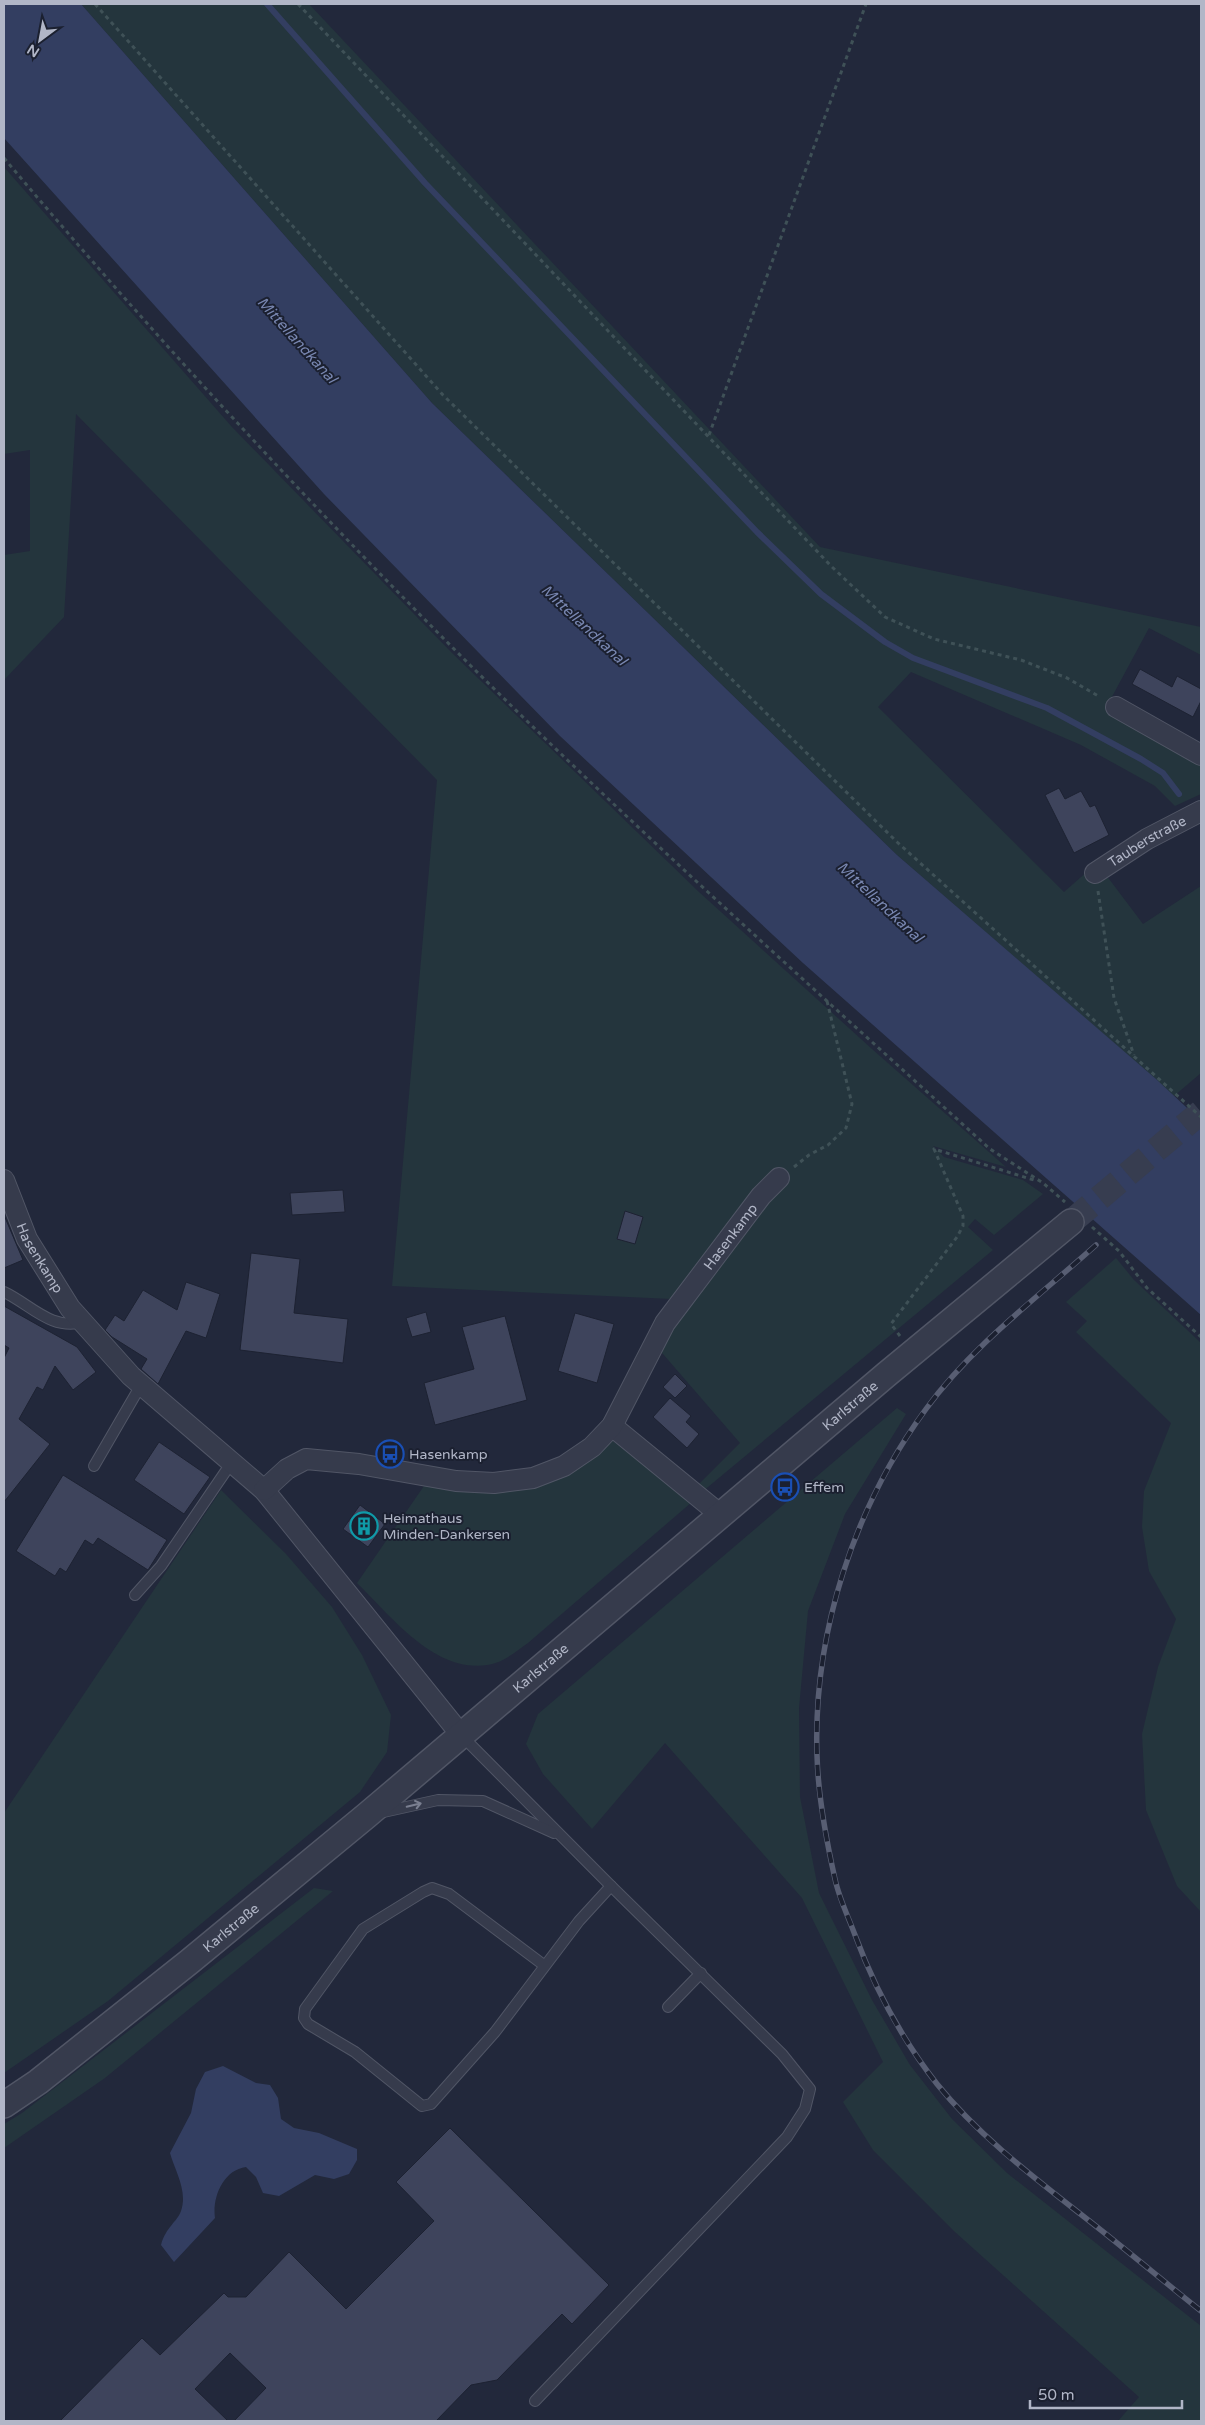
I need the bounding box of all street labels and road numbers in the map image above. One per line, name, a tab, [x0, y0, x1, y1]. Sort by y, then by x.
street label: Tauberstraße	[1105, 812, 1189, 871]
street label: Hasenkamp	[700, 1200, 761, 1273]
street label: Hasenkamp	[13, 1221, 67, 1297]
street label: Karlstraße	[819, 1377, 882, 1434]
street label: Karlstraße	[509, 1640, 572, 1697]
street label: Karlstraße	[199, 1900, 263, 1956]

